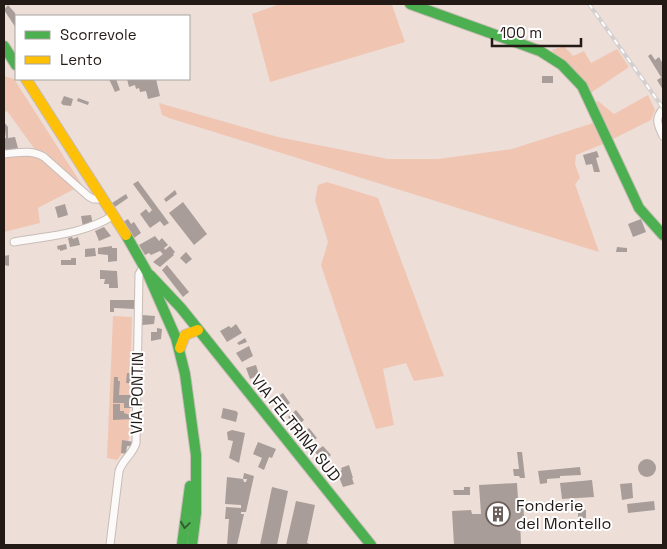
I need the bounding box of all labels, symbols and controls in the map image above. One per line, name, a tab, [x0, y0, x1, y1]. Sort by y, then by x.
legend	[15, 15, 190, 80]
scale bar	[492, 15, 581, 47]
text: 100 m	[500, 23, 542, 42]
text: Scorrevole	[60, 25, 137, 44]
text: Lento	[60, 50, 102, 69]
street label: VIA PONTIN	[126, 351, 148, 435]
street label: VIA FELTRINA SUD	[246, 370, 346, 486]
place label: Fonderie del Montello	[516, 495, 611, 534]
building icon: Fonderie del Montello	[485, 501, 511, 527]
one-way arrow	[180, 521, 191, 529]

